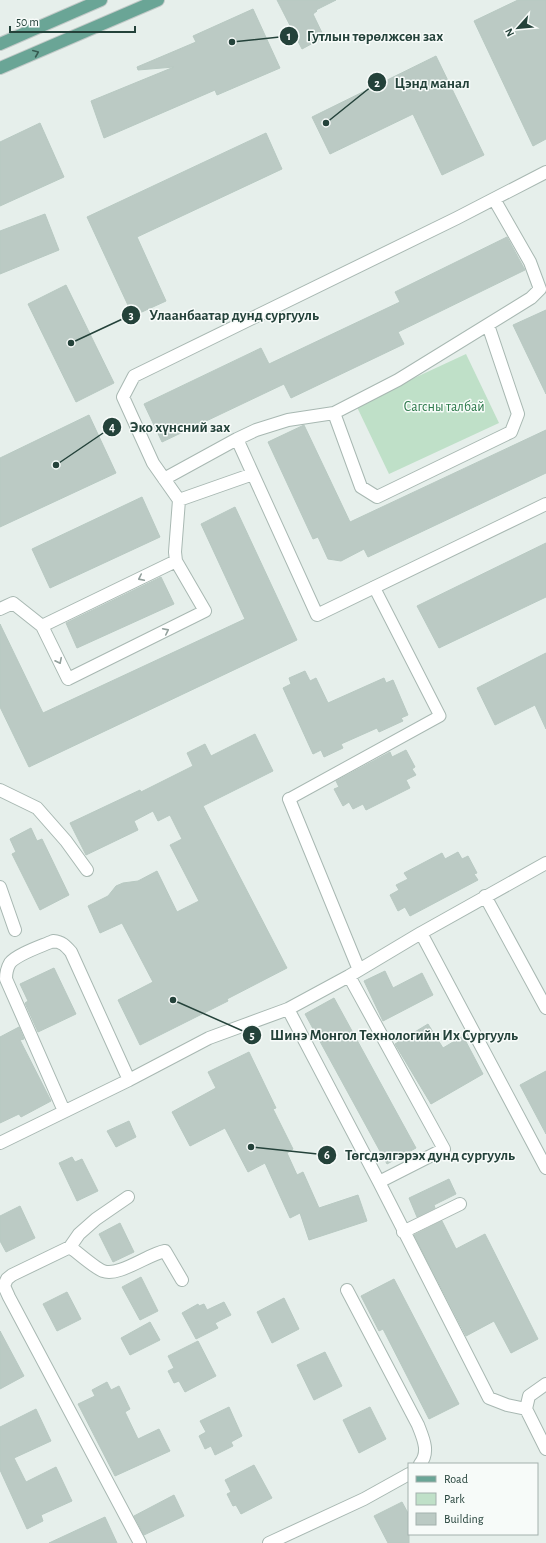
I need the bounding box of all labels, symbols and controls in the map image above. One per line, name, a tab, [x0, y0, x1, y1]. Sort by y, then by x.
scale bar	[10, 8, 135, 34]
north arrow	[498, 8, 538, 48]
text: 50 m	[16, 16, 39, 28]
callout: Гутлын төрөлжсөн зах	[279, 23, 452, 50]
text: N	[503, 26, 516, 38]
text: Гутлын төрөлжсөн зах	[307, 29, 443, 44]
text: 1	[287, 30, 291, 42]
one-way arrow	[32, 49, 39, 57]
callout: Цэнд манал	[367, 69, 478, 96]
text: Цэнд манал	[394, 76, 470, 91]
text: 2	[374, 77, 380, 89]
callout: Улаанбаатар дунд сургууль	[121, 301, 327, 328]
text: Улаанбаатар дунд сургууль	[149, 308, 319, 323]
text: 3	[128, 309, 134, 321]
park label: Сагсны талбай	[403, 400, 485, 414]
callout: Эко хүнсний зах	[102, 413, 239, 440]
text: Эко хүнсний зах	[130, 420, 230, 435]
text: 4	[109, 421, 115, 433]
one-way arrow	[138, 573, 145, 580]
one-way arrow	[162, 628, 169, 636]
one-way arrow	[54, 656, 62, 664]
callout: Шинэ Монгол Технологийн Их Сургууль	[242, 1021, 526, 1048]
text: Шинэ Монгол Технологийн Их Сургууль	[270, 1028, 518, 1043]
text: 5	[249, 1029, 255, 1041]
callout: Төгсдэлгэрэх дунд сургууль	[317, 1142, 523, 1169]
text: Төгсдэлгэрэх дунд сургууль	[345, 1148, 515, 1163]
text: 6	[324, 1149, 330, 1161]
legend	[408, 1463, 538, 1535]
text: Road	[444, 1473, 468, 1485]
text: Park	[444, 1493, 465, 1505]
text: Building	[444, 1513, 484, 1525]

